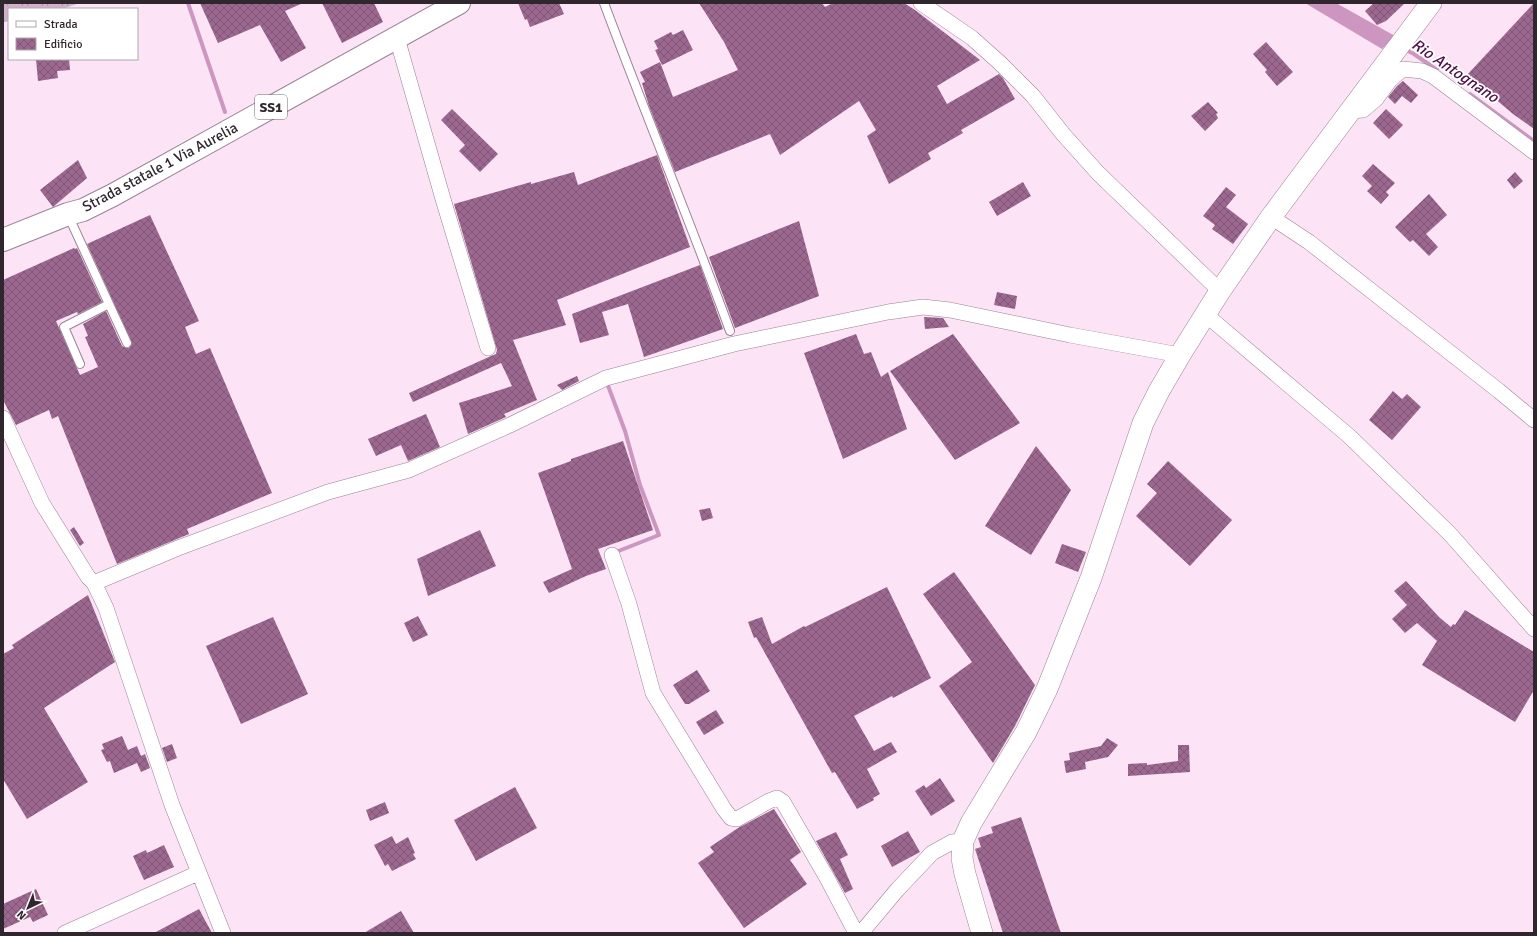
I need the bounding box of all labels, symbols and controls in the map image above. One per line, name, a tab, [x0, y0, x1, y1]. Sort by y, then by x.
legend	[8, 8, 138, 60]
text: Strada	[44, 17, 78, 32]
water label: Rio Antognano	[1408, 35, 1503, 108]
text: Edificio	[44, 37, 82, 52]
road number: SS1	[255, 95, 287, 119]
street label: Strada statale 1 Via Aurelia	[79, 118, 241, 216]
north arrow	[8, 888, 48, 928]
text: N	[14, 908, 29, 922]

